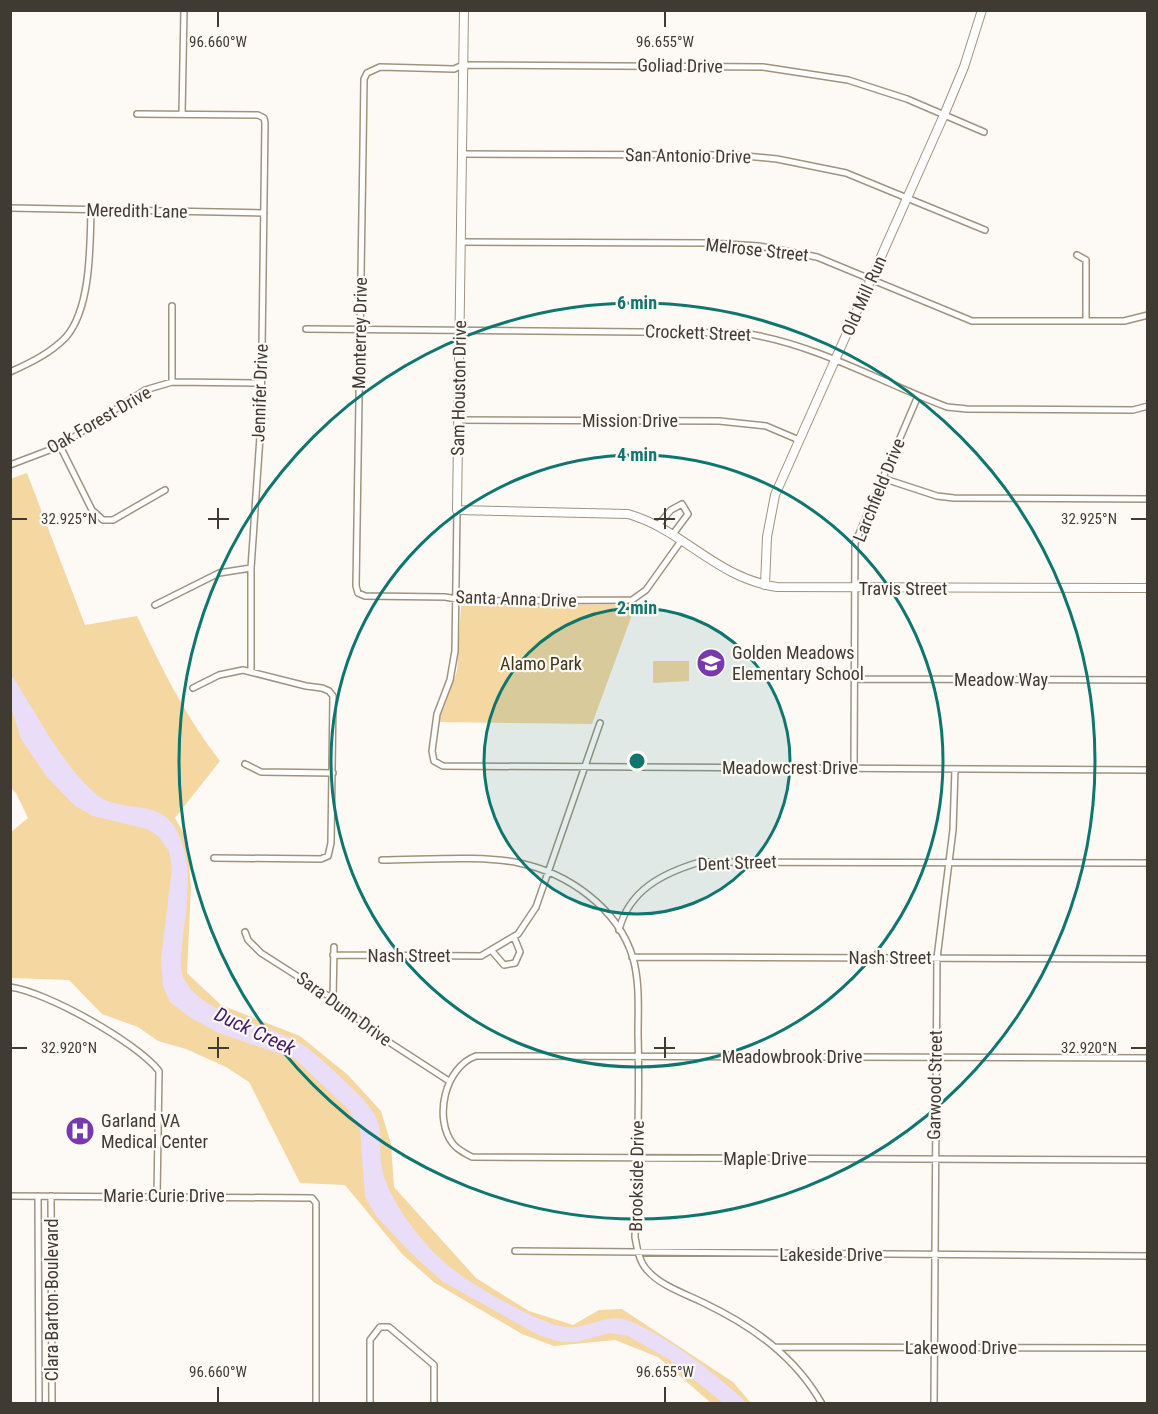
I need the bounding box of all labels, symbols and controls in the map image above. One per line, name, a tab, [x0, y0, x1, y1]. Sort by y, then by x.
text: 96.660°W	[189, 33, 248, 51]
text: 96.655°W	[636, 33, 695, 51]
street label: Goliad Drive	[637, 54, 723, 77]
street label: San Antonio Drive	[625, 144, 751, 167]
street label: Meredith Lane	[86, 199, 188, 222]
street label: Melrose Street	[705, 234, 810, 265]
street label: Old Mill Run	[837, 253, 890, 339]
street label: Monterrey Drive	[348, 277, 371, 389]
text: 6 min	[617, 292, 657, 313]
street label: Sam Houston Drive	[447, 320, 470, 456]
street label: Crockett Street	[645, 320, 751, 345]
street label: Jennifer Drive	[247, 344, 272, 442]
street label: Oak Forest Drive	[43, 381, 154, 458]
street label: Mission Drive	[582, 410, 678, 431]
street label: Larchfield Drive	[848, 435, 909, 545]
text: 4 min	[617, 444, 657, 465]
text: 32.925°N	[41, 510, 97, 528]
text: 32.925°N	[1061, 510, 1117, 528]
street label: Travis Street	[859, 578, 947, 599]
street label: Santa Anna Drive	[455, 586, 577, 611]
text: 2 min	[617, 597, 657, 618]
place label: Golden Meadows Elementary School	[732, 642, 864, 684]
school or university icon: Golden Meadows Elementary School	[695, 647, 727, 679]
park label: Alamo Park	[500, 653, 582, 674]
street label: Meadow Way	[954, 669, 1048, 690]
centre of rings	[627, 751, 647, 771]
street label: Meadowcrest Drive	[722, 757, 858, 778]
street label: Dent Street	[697, 851, 777, 874]
street label: Nash Street	[368, 945, 451, 966]
street label: Nash Street	[849, 947, 932, 968]
street label: Sara Dunn Drive	[293, 967, 396, 1050]
water label: Duck Creek	[211, 1002, 300, 1061]
street label: Garwood Street	[923, 1030, 946, 1140]
text: 32.920°N	[41, 1039, 97, 1057]
text: 32.920°N	[1061, 1039, 1117, 1057]
street label: Meadowbrook Drive	[722, 1046, 862, 1067]
place label: Garland VA Medical Center	[101, 1110, 208, 1152]
hospital icon: Garland VA Medical Center	[64, 1115, 96, 1147]
street label: Brookside Drive	[625, 1120, 648, 1232]
street label: Maple Drive	[723, 1148, 807, 1169]
street label: Marie Curie Drive	[103, 1185, 225, 1206]
street label: Clara Barton Boulevard	[41, 1219, 62, 1381]
street label: Lakeside Drive	[779, 1244, 883, 1265]
street label: Lakewood Drive	[905, 1337, 1017, 1358]
text: 96.660°W	[189, 1363, 248, 1381]
text: 96.655°W	[636, 1363, 695, 1381]

